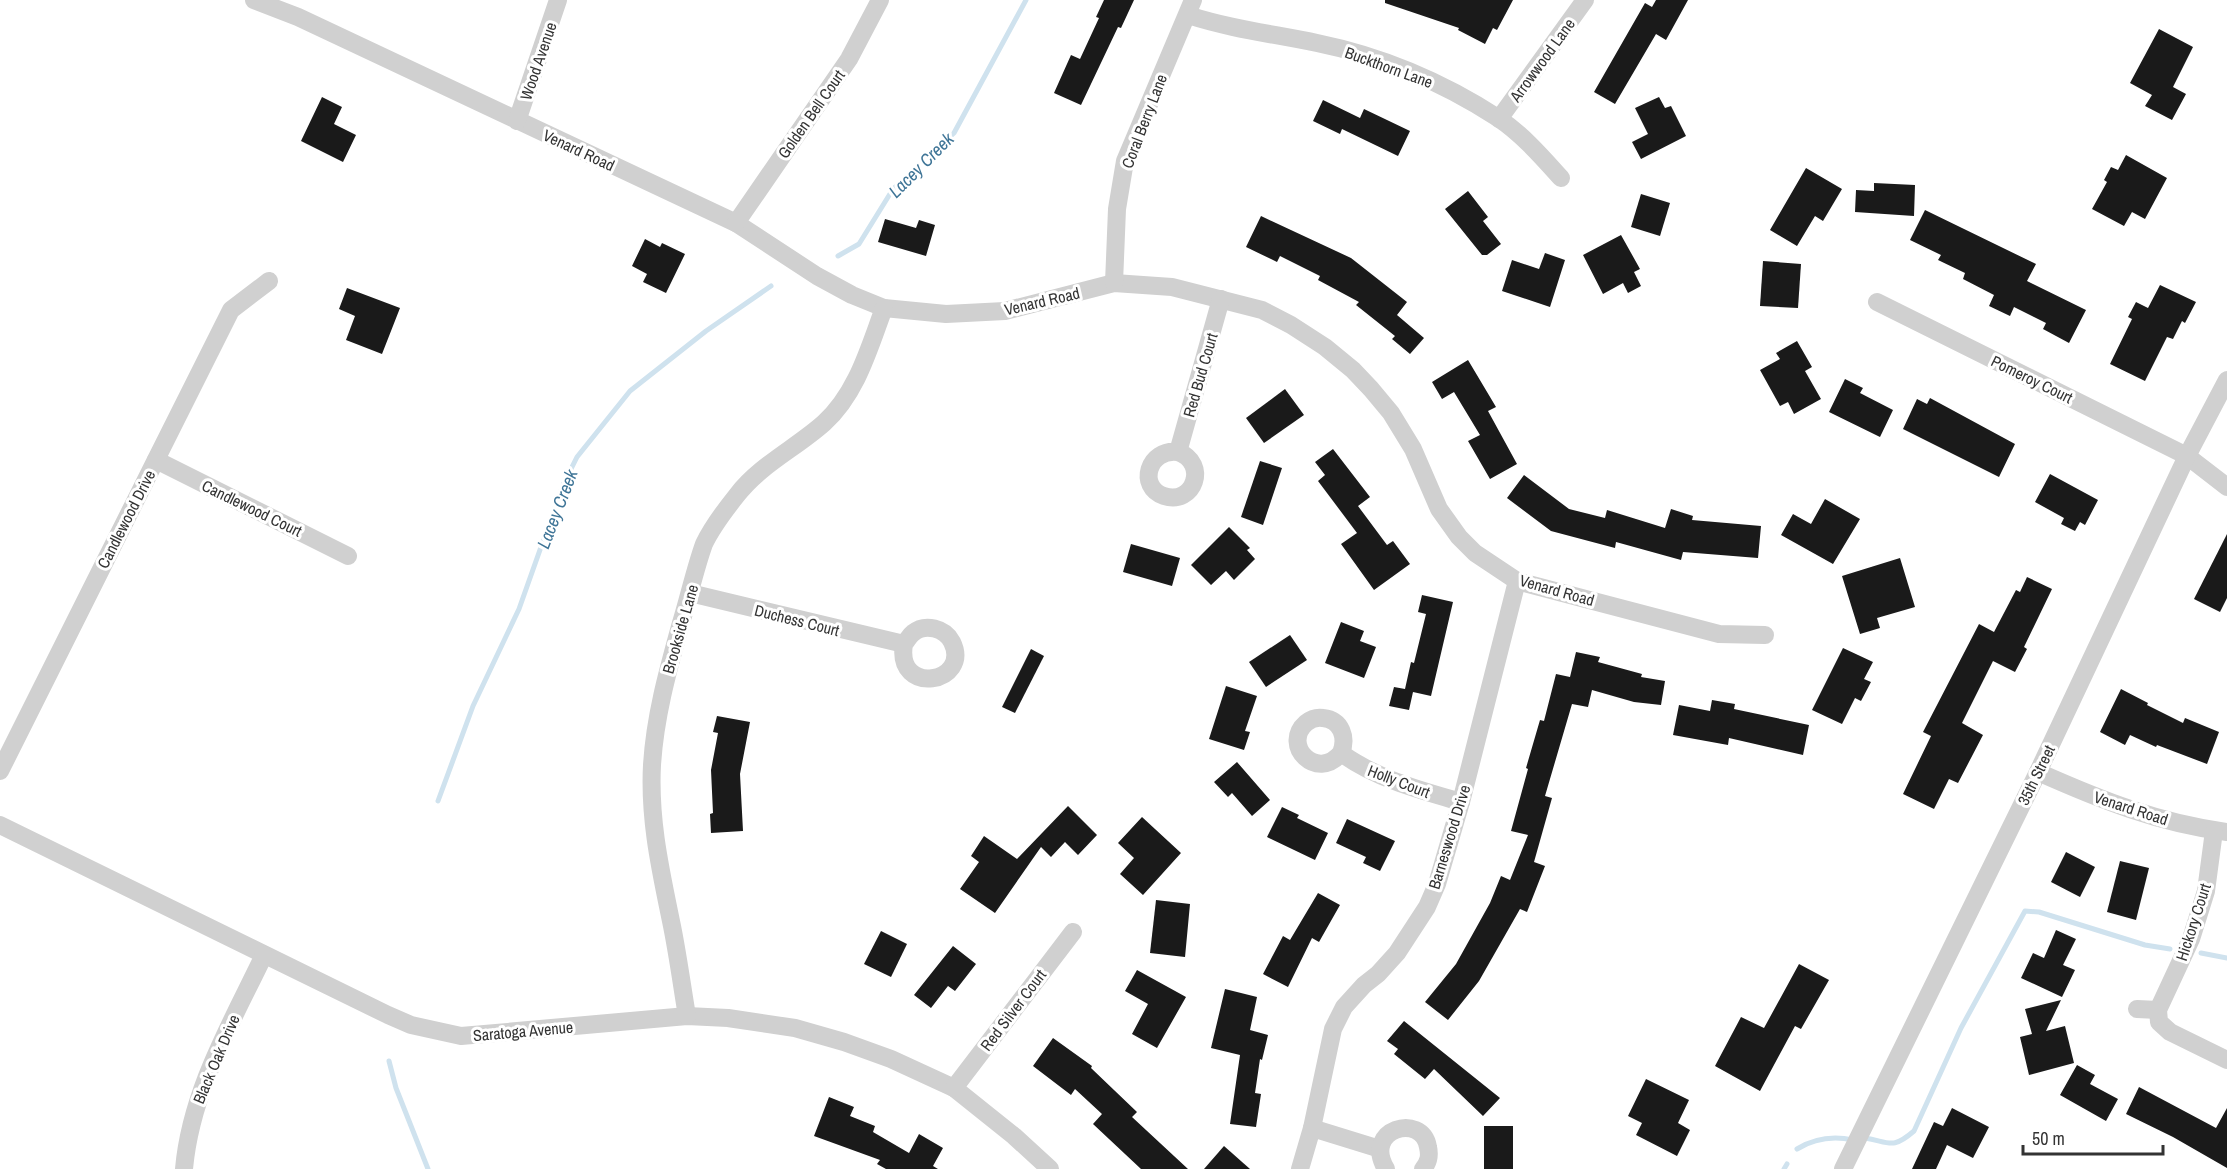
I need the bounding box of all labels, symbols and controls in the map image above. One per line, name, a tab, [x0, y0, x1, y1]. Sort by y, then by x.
street label: Arrowwood Lane	[1504, 14, 1580, 107]
street label: Wood Avenue	[514, 19, 562, 103]
street label: Buckthorn Lane	[1342, 41, 1436, 93]
street label: Golden Bell Court	[772, 65, 850, 163]
street label: Coral Berry Lane	[1116, 71, 1172, 171]
street label: Venard Road	[540, 124, 618, 176]
water label: Lacey Creek	[883, 126, 960, 203]
street label: Venard Road	[1002, 282, 1082, 320]
street label: Red Bud Court	[1177, 330, 1223, 420]
street label: Pomeroy Court	[1988, 350, 2077, 408]
water label: Lacey Creek	[530, 465, 584, 552]
street label: Candlewood Drive	[92, 466, 160, 572]
street label: Candlewood Court	[198, 474, 306, 542]
street label: Venard Road	[1517, 569, 1597, 611]
street label: Brookside Lane	[657, 582, 703, 676]
street label: Duchess Court	[752, 599, 842, 641]
street label: 35th Street	[2012, 741, 2060, 809]
street label: Holly Court	[1365, 759, 1434, 803]
street label: Barneswood Drive	[1423, 782, 1475, 892]
street label: Venard Road	[2091, 786, 2171, 830]
street label: Hickory Court	[2170, 880, 2216, 964]
street label: Red Silver Court	[975, 964, 1051, 1055]
street label: Black Oak Drive	[187, 1011, 245, 1107]
street label: Saratoga Avenue	[472, 1016, 574, 1046]
scale bar	[2023, 1118, 2162, 1156]
text: 50 m	[2032, 1126, 2065, 1151]

